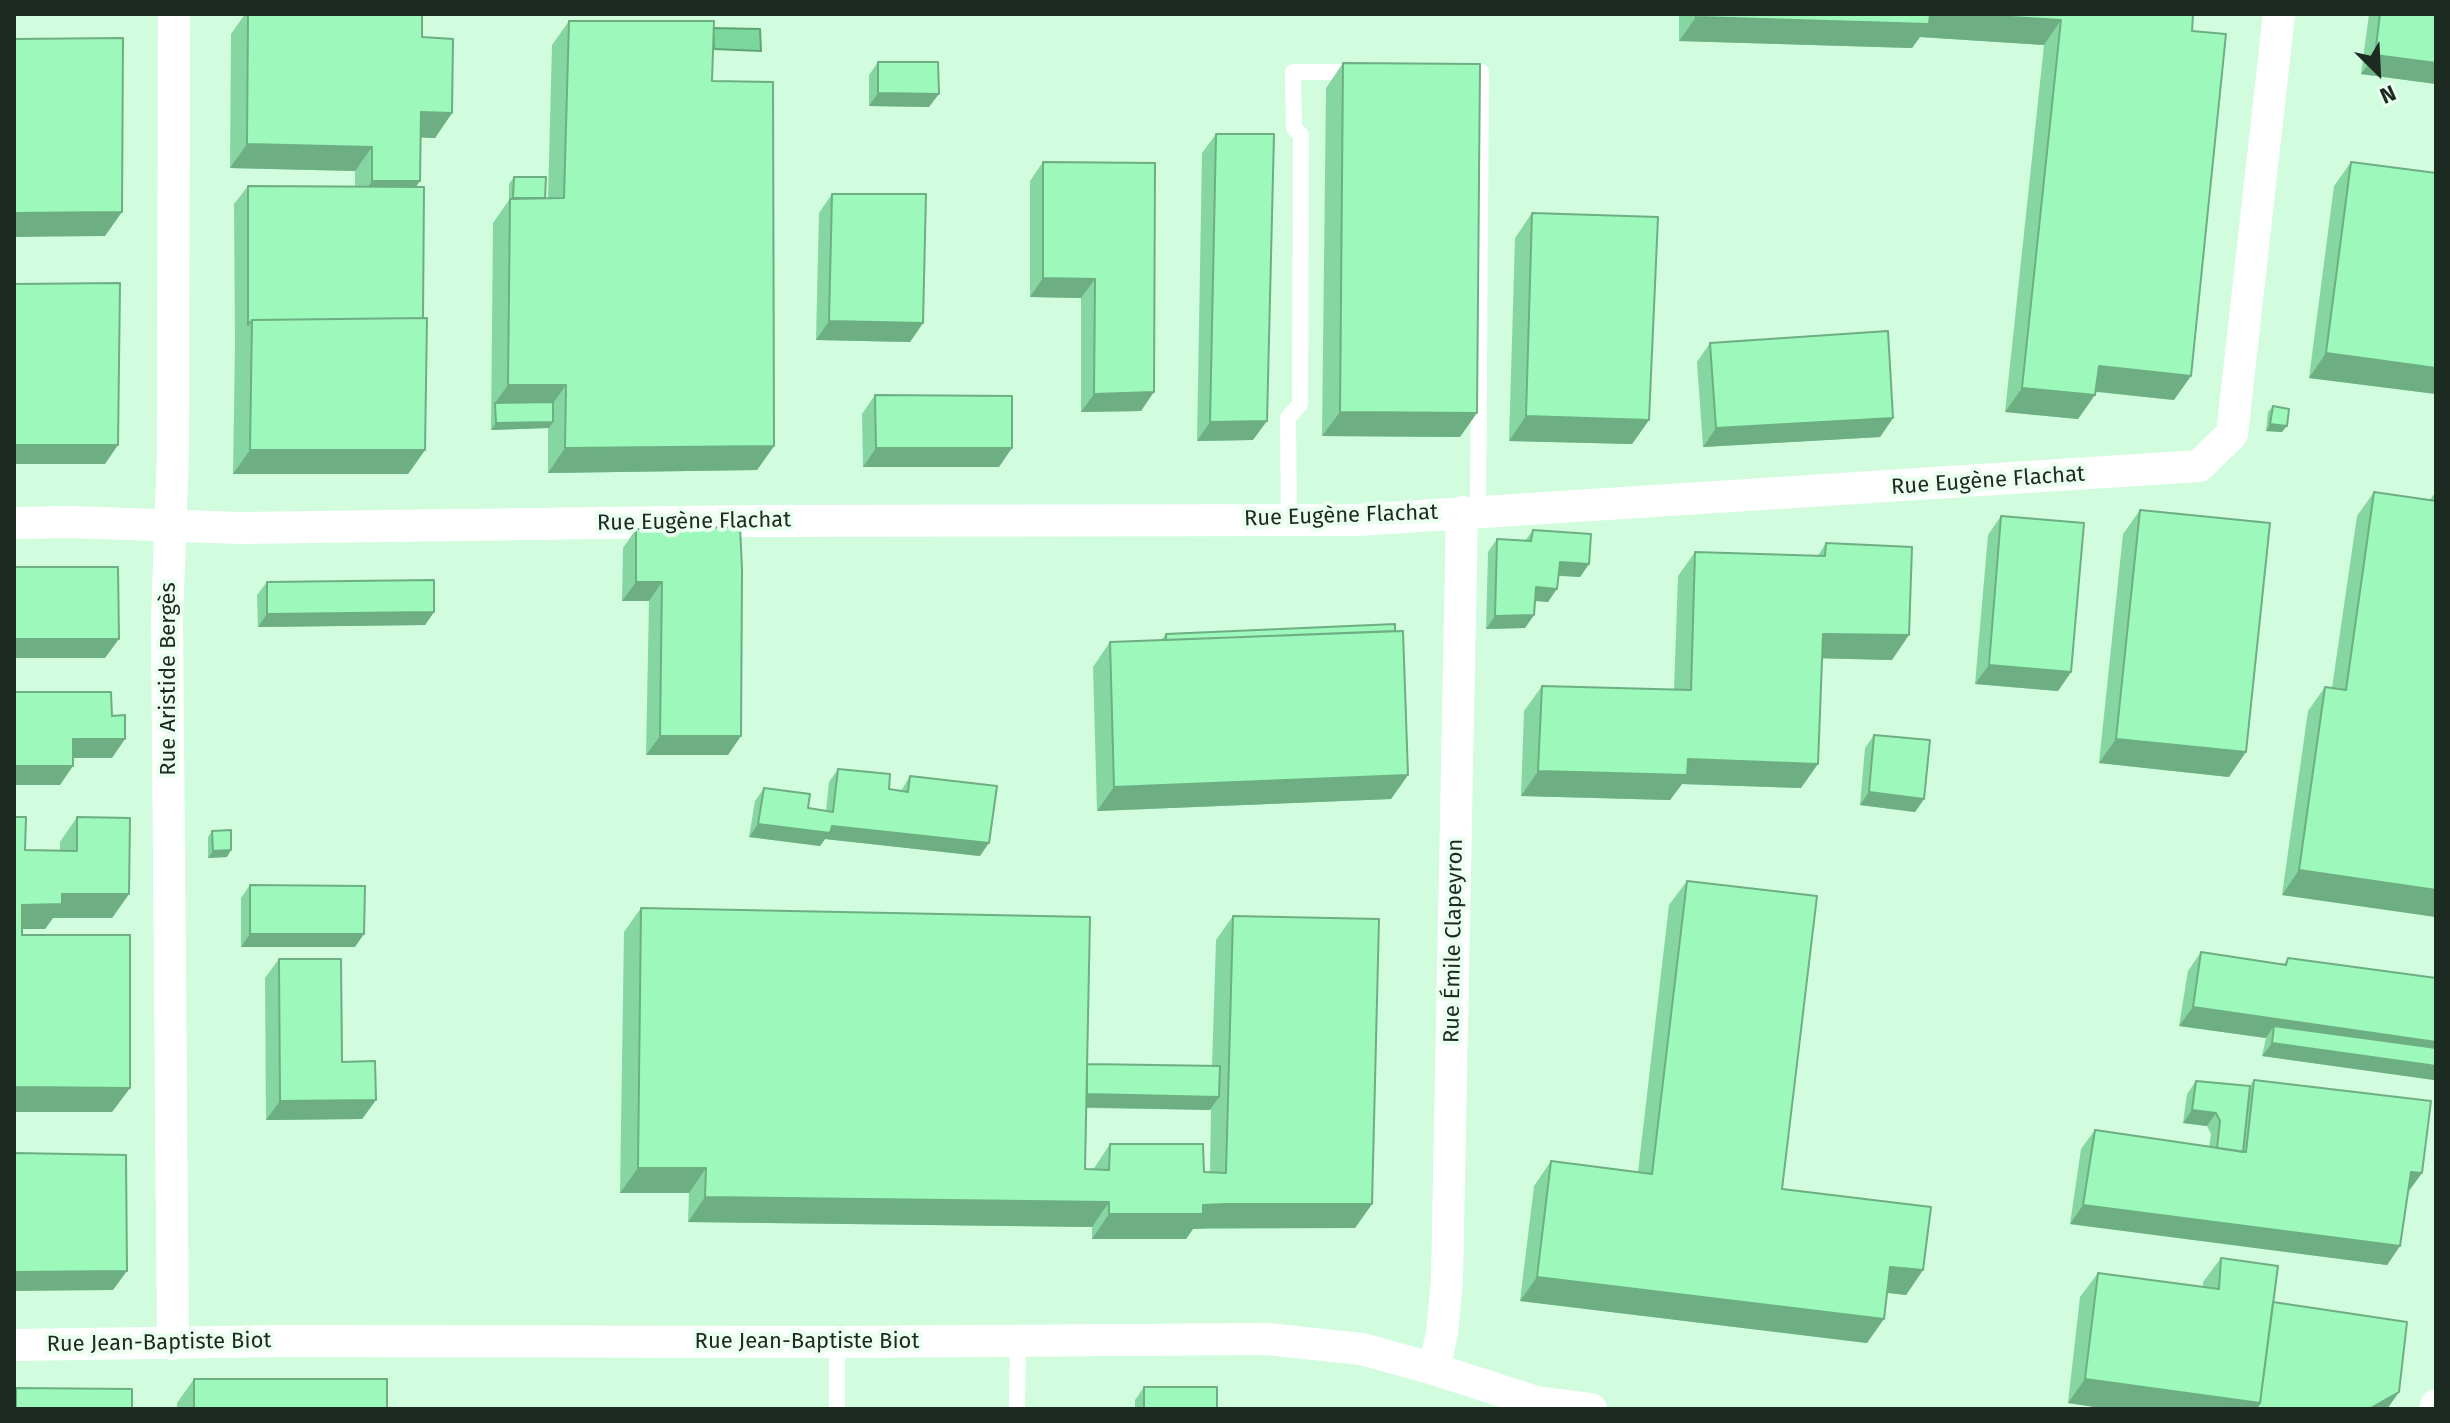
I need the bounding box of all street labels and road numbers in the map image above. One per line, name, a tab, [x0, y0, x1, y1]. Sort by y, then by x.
street label: Rue Eugène Flachat	[1890, 461, 2086, 501]
street label: Rue Eugène Flachat	[1244, 499, 1438, 533]
street label: Rue Eugène Flachat	[597, 507, 791, 537]
street label: Rue Aristide Bergès	[156, 582, 182, 776]
street label: Rue Émile Clapeyron	[1439, 839, 1469, 1043]
street label: Rue Jean-Baptiste Biot	[46, 1328, 272, 1358]
street label: Rue Jean-Baptiste Biot	[695, 1329, 919, 1355]

